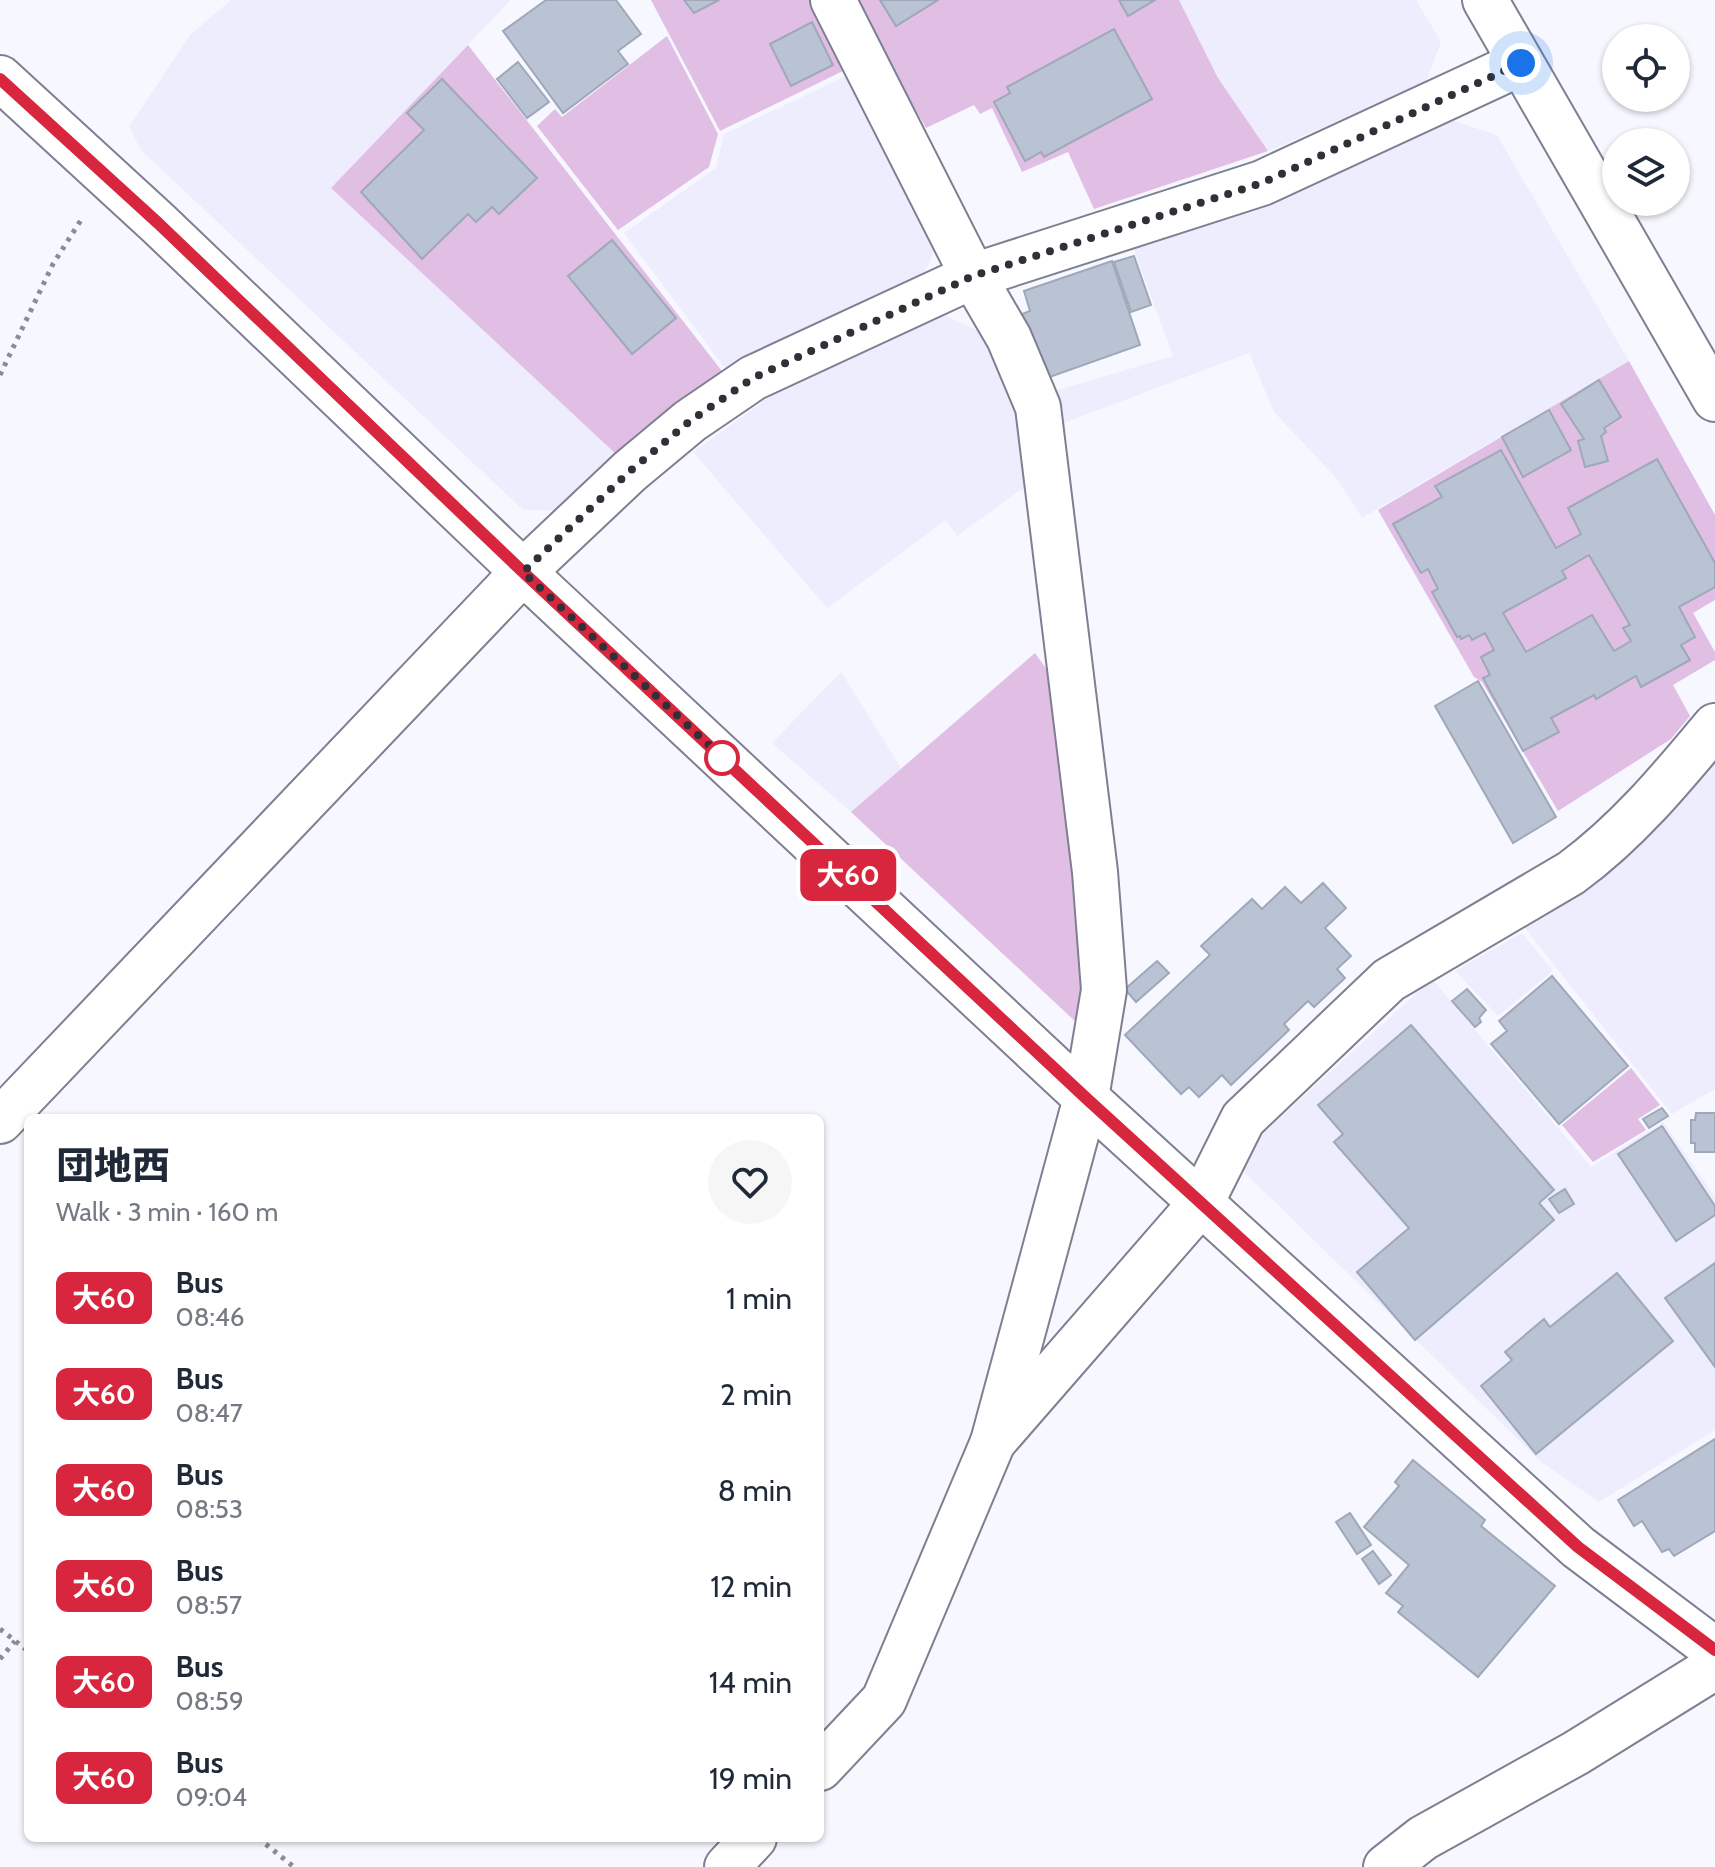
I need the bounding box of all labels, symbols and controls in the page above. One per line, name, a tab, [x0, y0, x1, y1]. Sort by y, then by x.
map controls	[1602, 24, 1690, 216]
button: locate	[1602, 24, 1690, 112]
your location	[1501, 43, 1541, 83]
button: layers	[1602, 128, 1690, 216]
unlabelled marker	[705, 741, 739, 775]
line badge: 大60	[802, 849, 894, 901]
text: 大60	[816, 858, 880, 892]
button: heart	[708, 1140, 792, 1224]
text: 団地西	[56, 1142, 170, 1189]
text: Walk · 3 min · 160 m	[56, 1196, 278, 1228]
text: Bus	[176, 1264, 223, 1301]
text: 1 min	[726, 1280, 792, 1317]
text: 大60	[72, 1281, 136, 1315]
text: 08:46	[176, 1301, 245, 1333]
text: Bus	[176, 1360, 223, 1397]
text: 2 min	[720, 1376, 792, 1413]
text: 大60	[72, 1377, 136, 1411]
text: 08:47	[176, 1397, 243, 1429]
text: Bus	[176, 1456, 223, 1493]
text: 8 min	[718, 1472, 792, 1509]
text: 大60	[72, 1473, 136, 1507]
text: 08:53	[176, 1493, 243, 1525]
text: Bus	[176, 1552, 223, 1589]
text: 12 min	[710, 1568, 792, 1605]
text: 大60	[72, 1569, 136, 1603]
text: 08:57	[176, 1589, 242, 1621]
text: Bus	[176, 1648, 223, 1685]
text: 14 min	[709, 1664, 792, 1701]
text: 大60	[72, 1665, 136, 1699]
text: 08:59	[176, 1685, 244, 1717]
text: Bus	[176, 1744, 223, 1781]
text: 19 min	[709, 1760, 792, 1797]
text: 大60	[72, 1761, 136, 1795]
text: 09:04	[176, 1781, 247, 1813]

